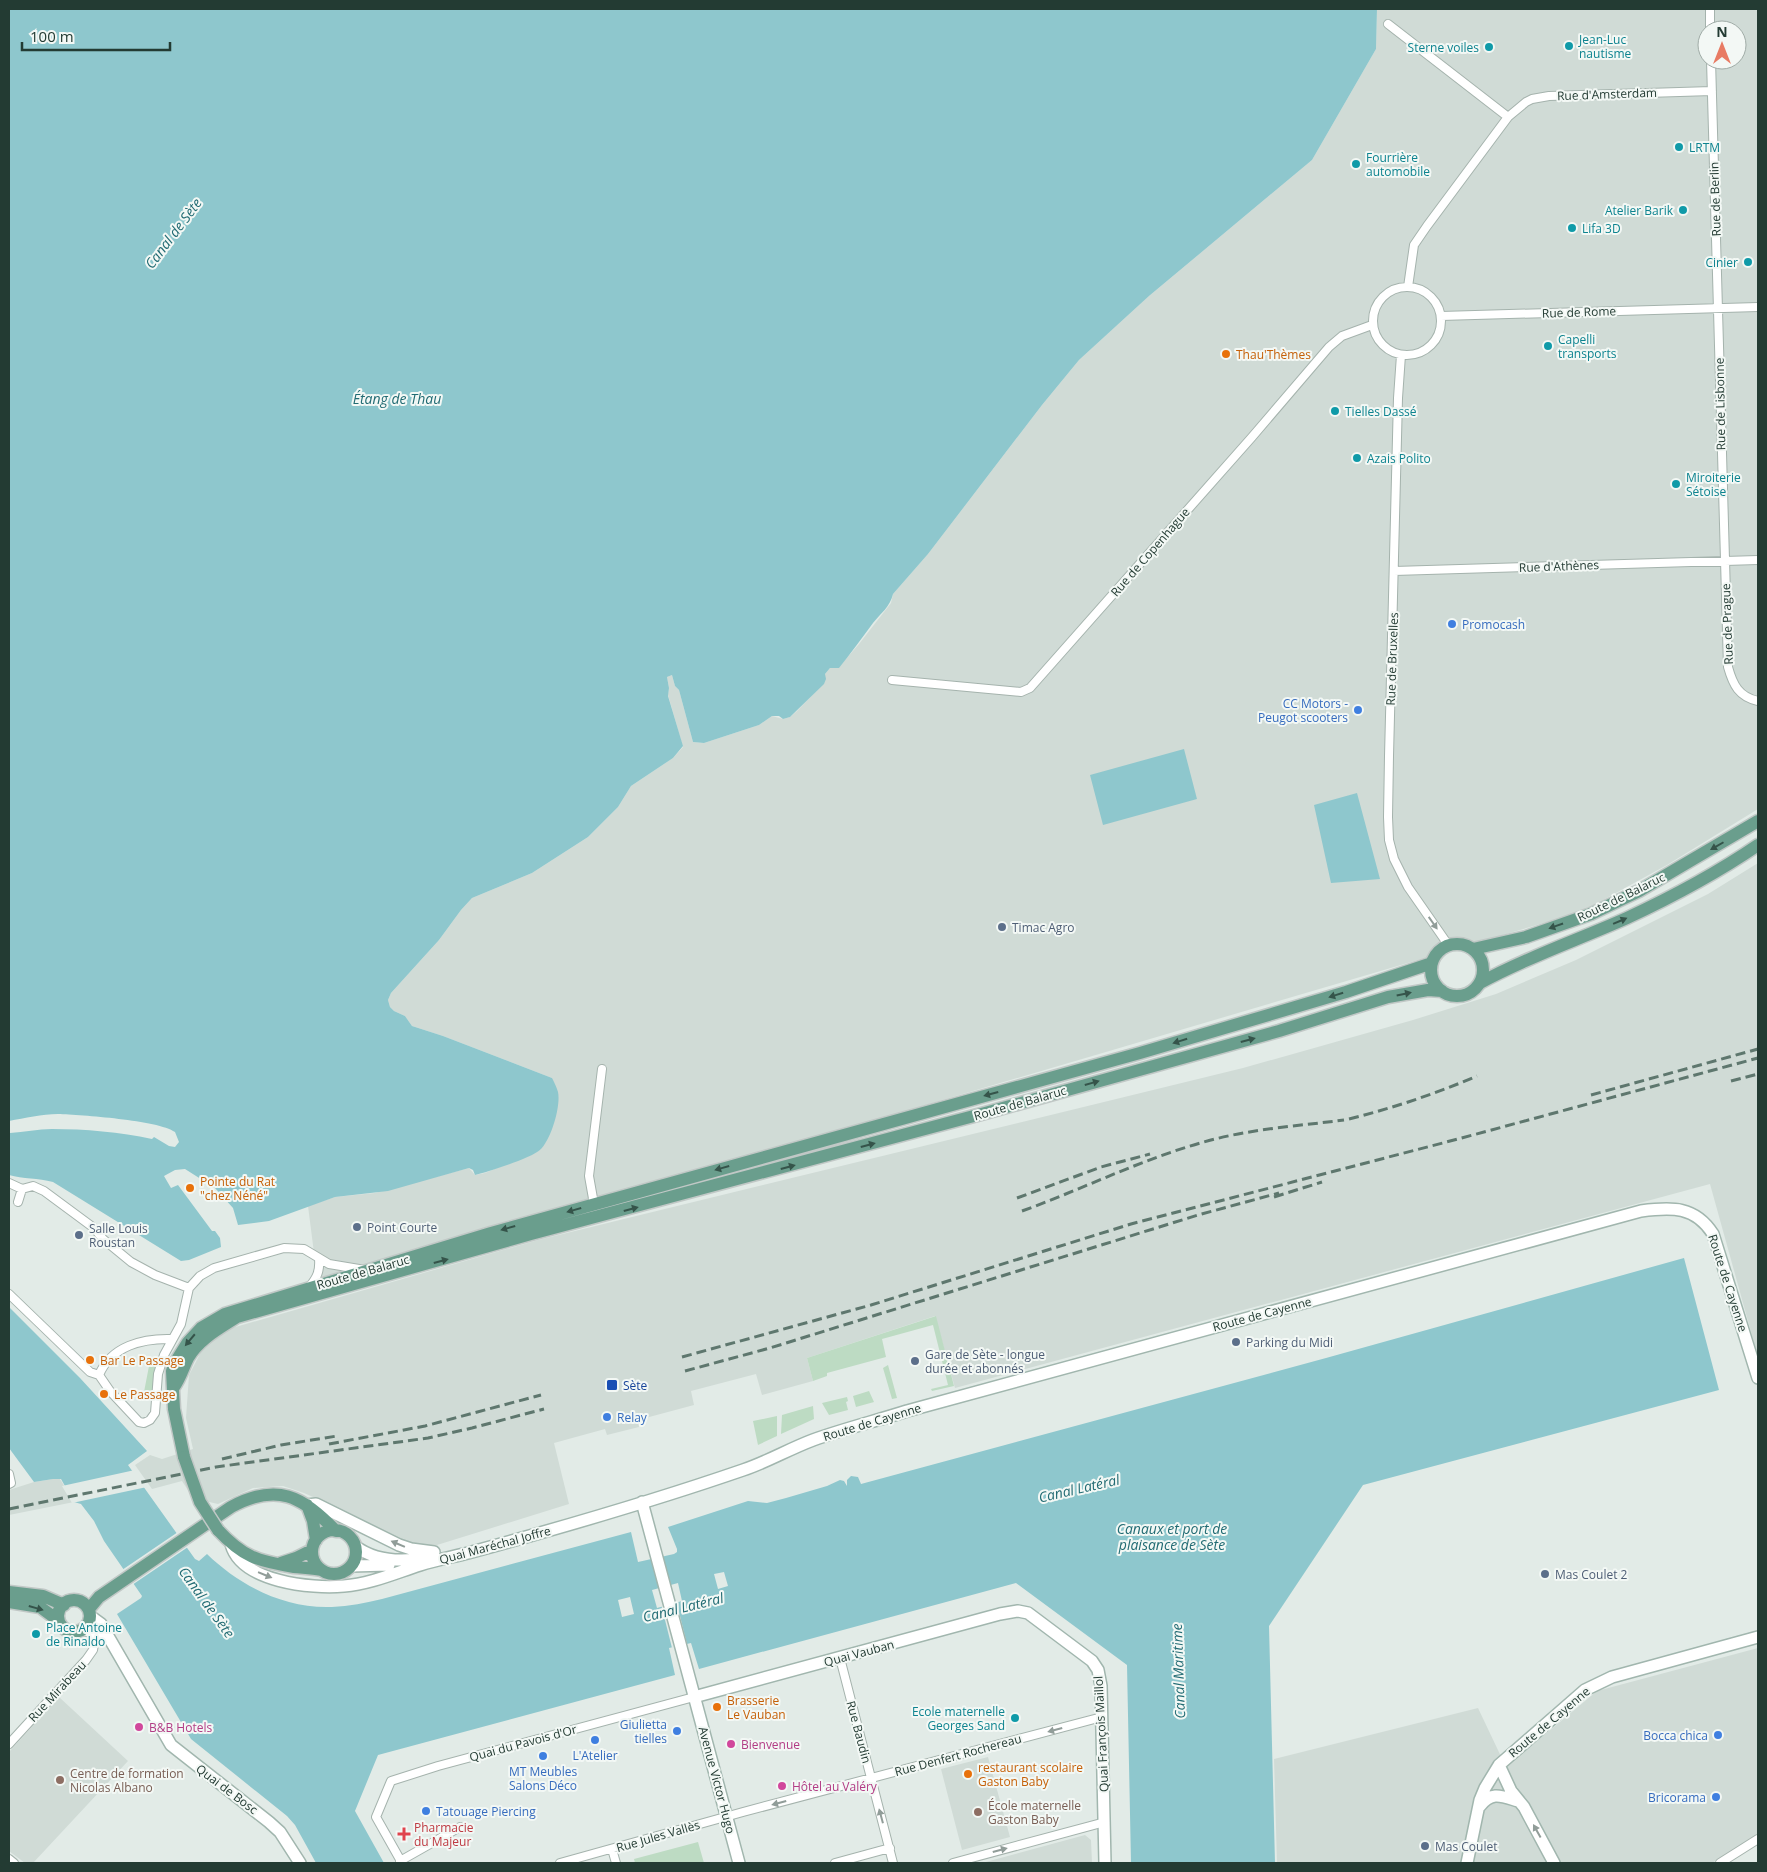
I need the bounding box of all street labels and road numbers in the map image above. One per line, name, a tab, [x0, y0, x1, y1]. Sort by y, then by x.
street label: Rue d'Amsterdam	[1557, 84, 1657, 104]
street label: Rue de Berlin	[1705, 161, 1725, 237]
street label: Rue de Rome	[1542, 302, 1617, 322]
street label: Rue de Lisbonne	[1711, 357, 1729, 451]
street label: Rue de Copenhague	[1107, 504, 1194, 600]
street label: Rue d'Athènes	[1519, 556, 1600, 576]
street label: Rue de Prague	[1717, 583, 1737, 665]
street label: Rue de Bruxelles	[1382, 612, 1402, 706]
street label: Route de Balaruc	[1574, 868, 1668, 926]
street label: Route de Balaruc	[972, 1082, 1068, 1124]
street label: Route de Cayenne	[1704, 1232, 1752, 1334]
street label: Route de Balaruc	[315, 1251, 411, 1293]
street label: Route de Cayenne	[1211, 1293, 1314, 1335]
street label: Route de Cayenne	[821, 1399, 923, 1445]
street label: Quai Maréchal Joffre	[437, 1522, 553, 1568]
street label: Quai Vauban	[822, 1635, 896, 1671]
street label: Rue Mirabeau	[24, 1657, 90, 1725]
street label: Quai François Maillol	[1089, 1676, 1113, 1792]
street label: Route de Cayenne	[1505, 1683, 1594, 1761]
street label: Rue Baudin	[842, 1699, 876, 1765]
street label: Quai du Pavois d'Or	[467, 1720, 579, 1766]
street label: Avenue Victor Hugo	[695, 1725, 739, 1835]
street label: Rue Denfert Rochereau	[893, 1730, 1023, 1780]
street label: Quai de Bosc	[193, 1760, 262, 1818]
street label: Rue Jules Vallès	[614, 1816, 702, 1856]

